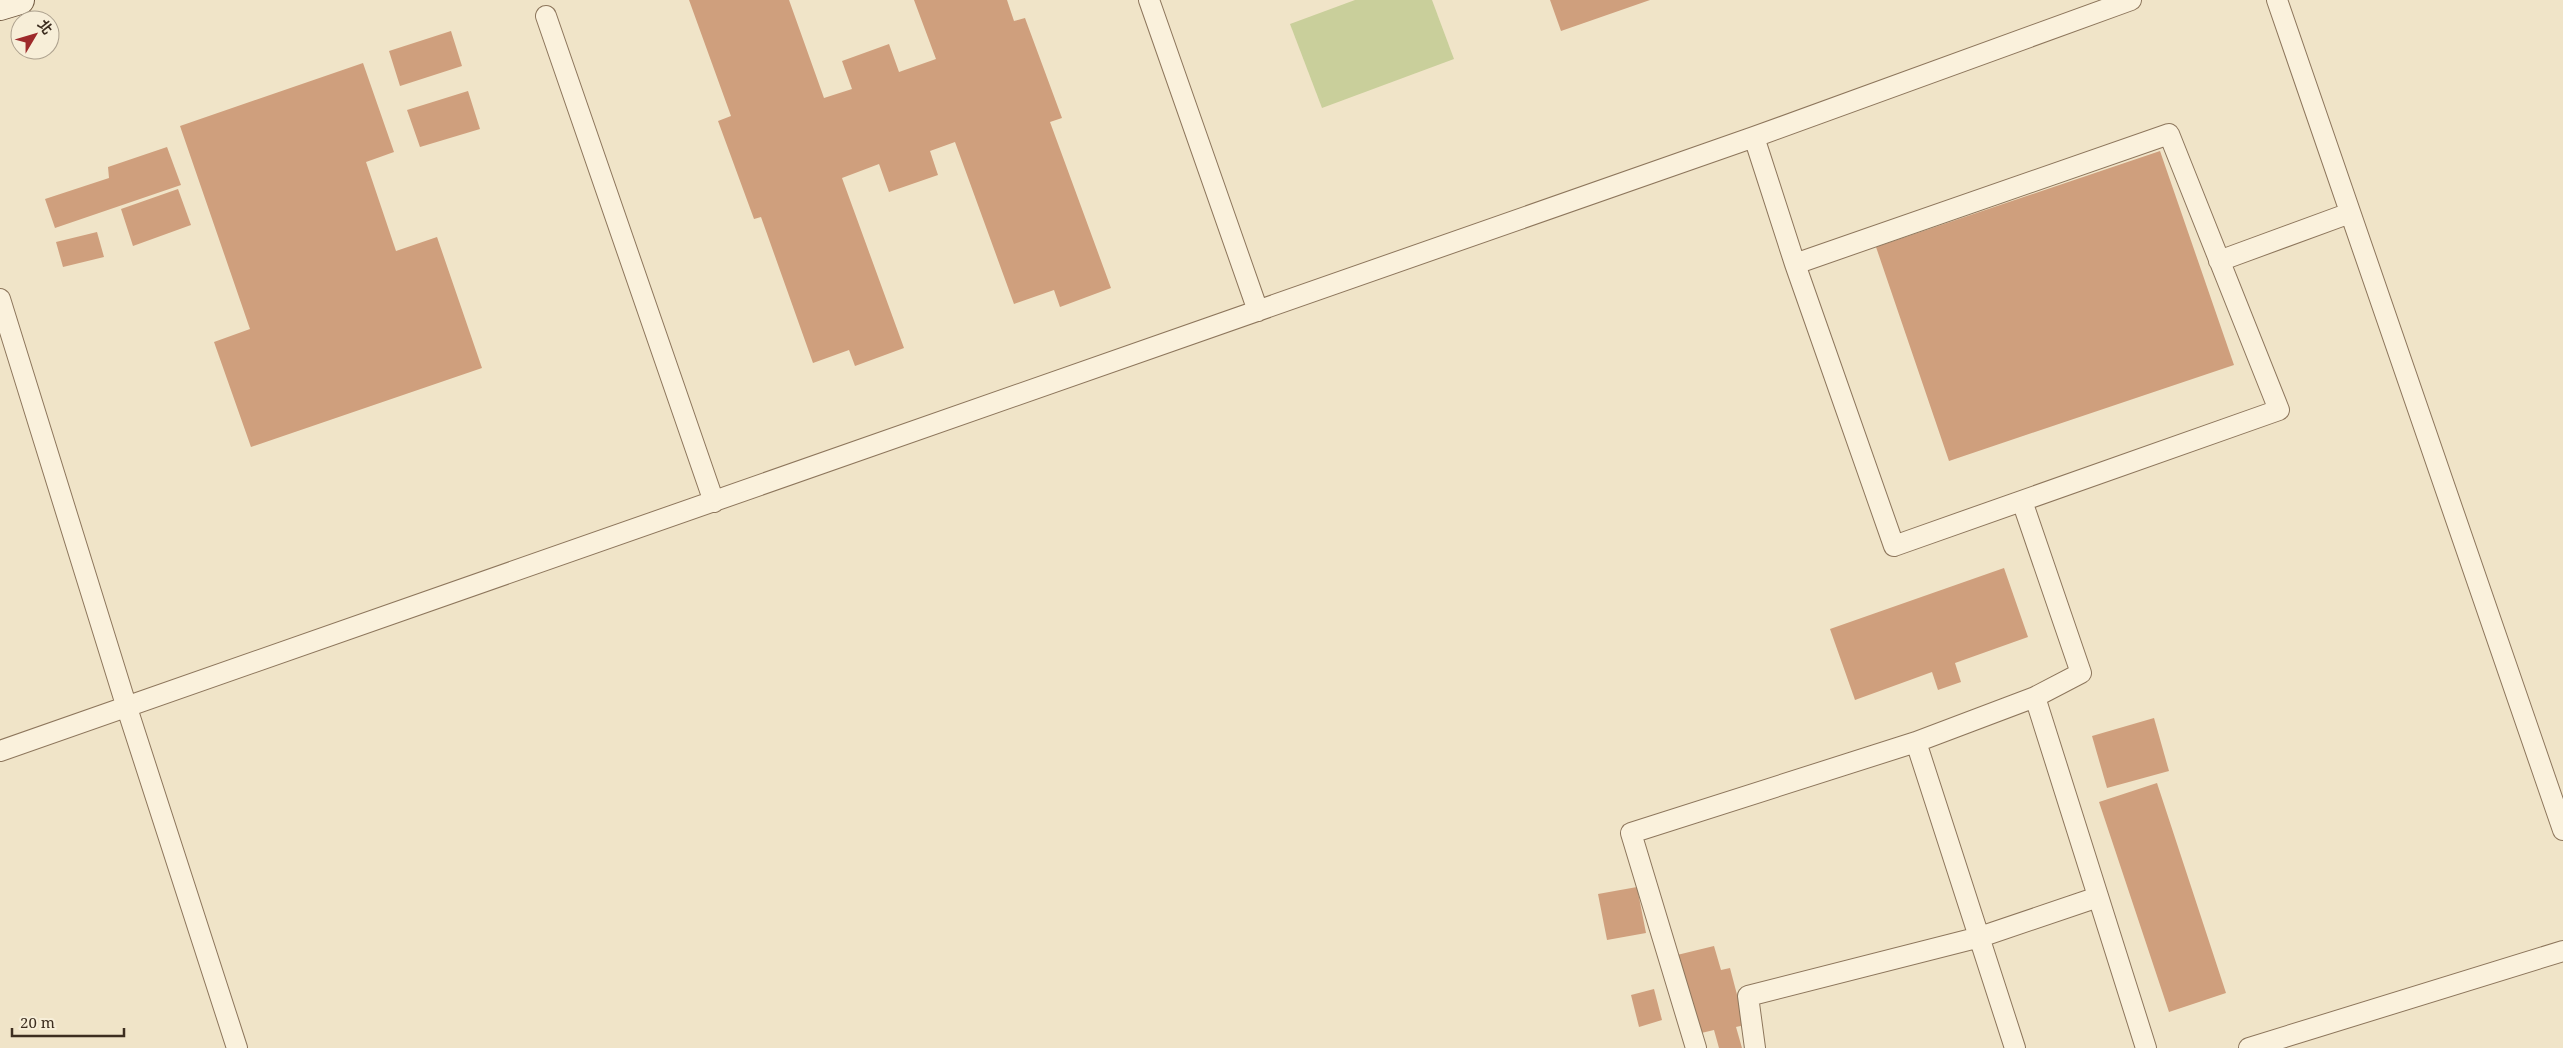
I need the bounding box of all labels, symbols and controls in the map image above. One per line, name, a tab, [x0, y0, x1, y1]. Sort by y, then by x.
north arrow	[10, 10, 60, 60]
text: 北	[34, 15, 57, 38]
scale bar	[12, 1006, 125, 1038]
text: 20 m	[20, 1012, 55, 1032]

